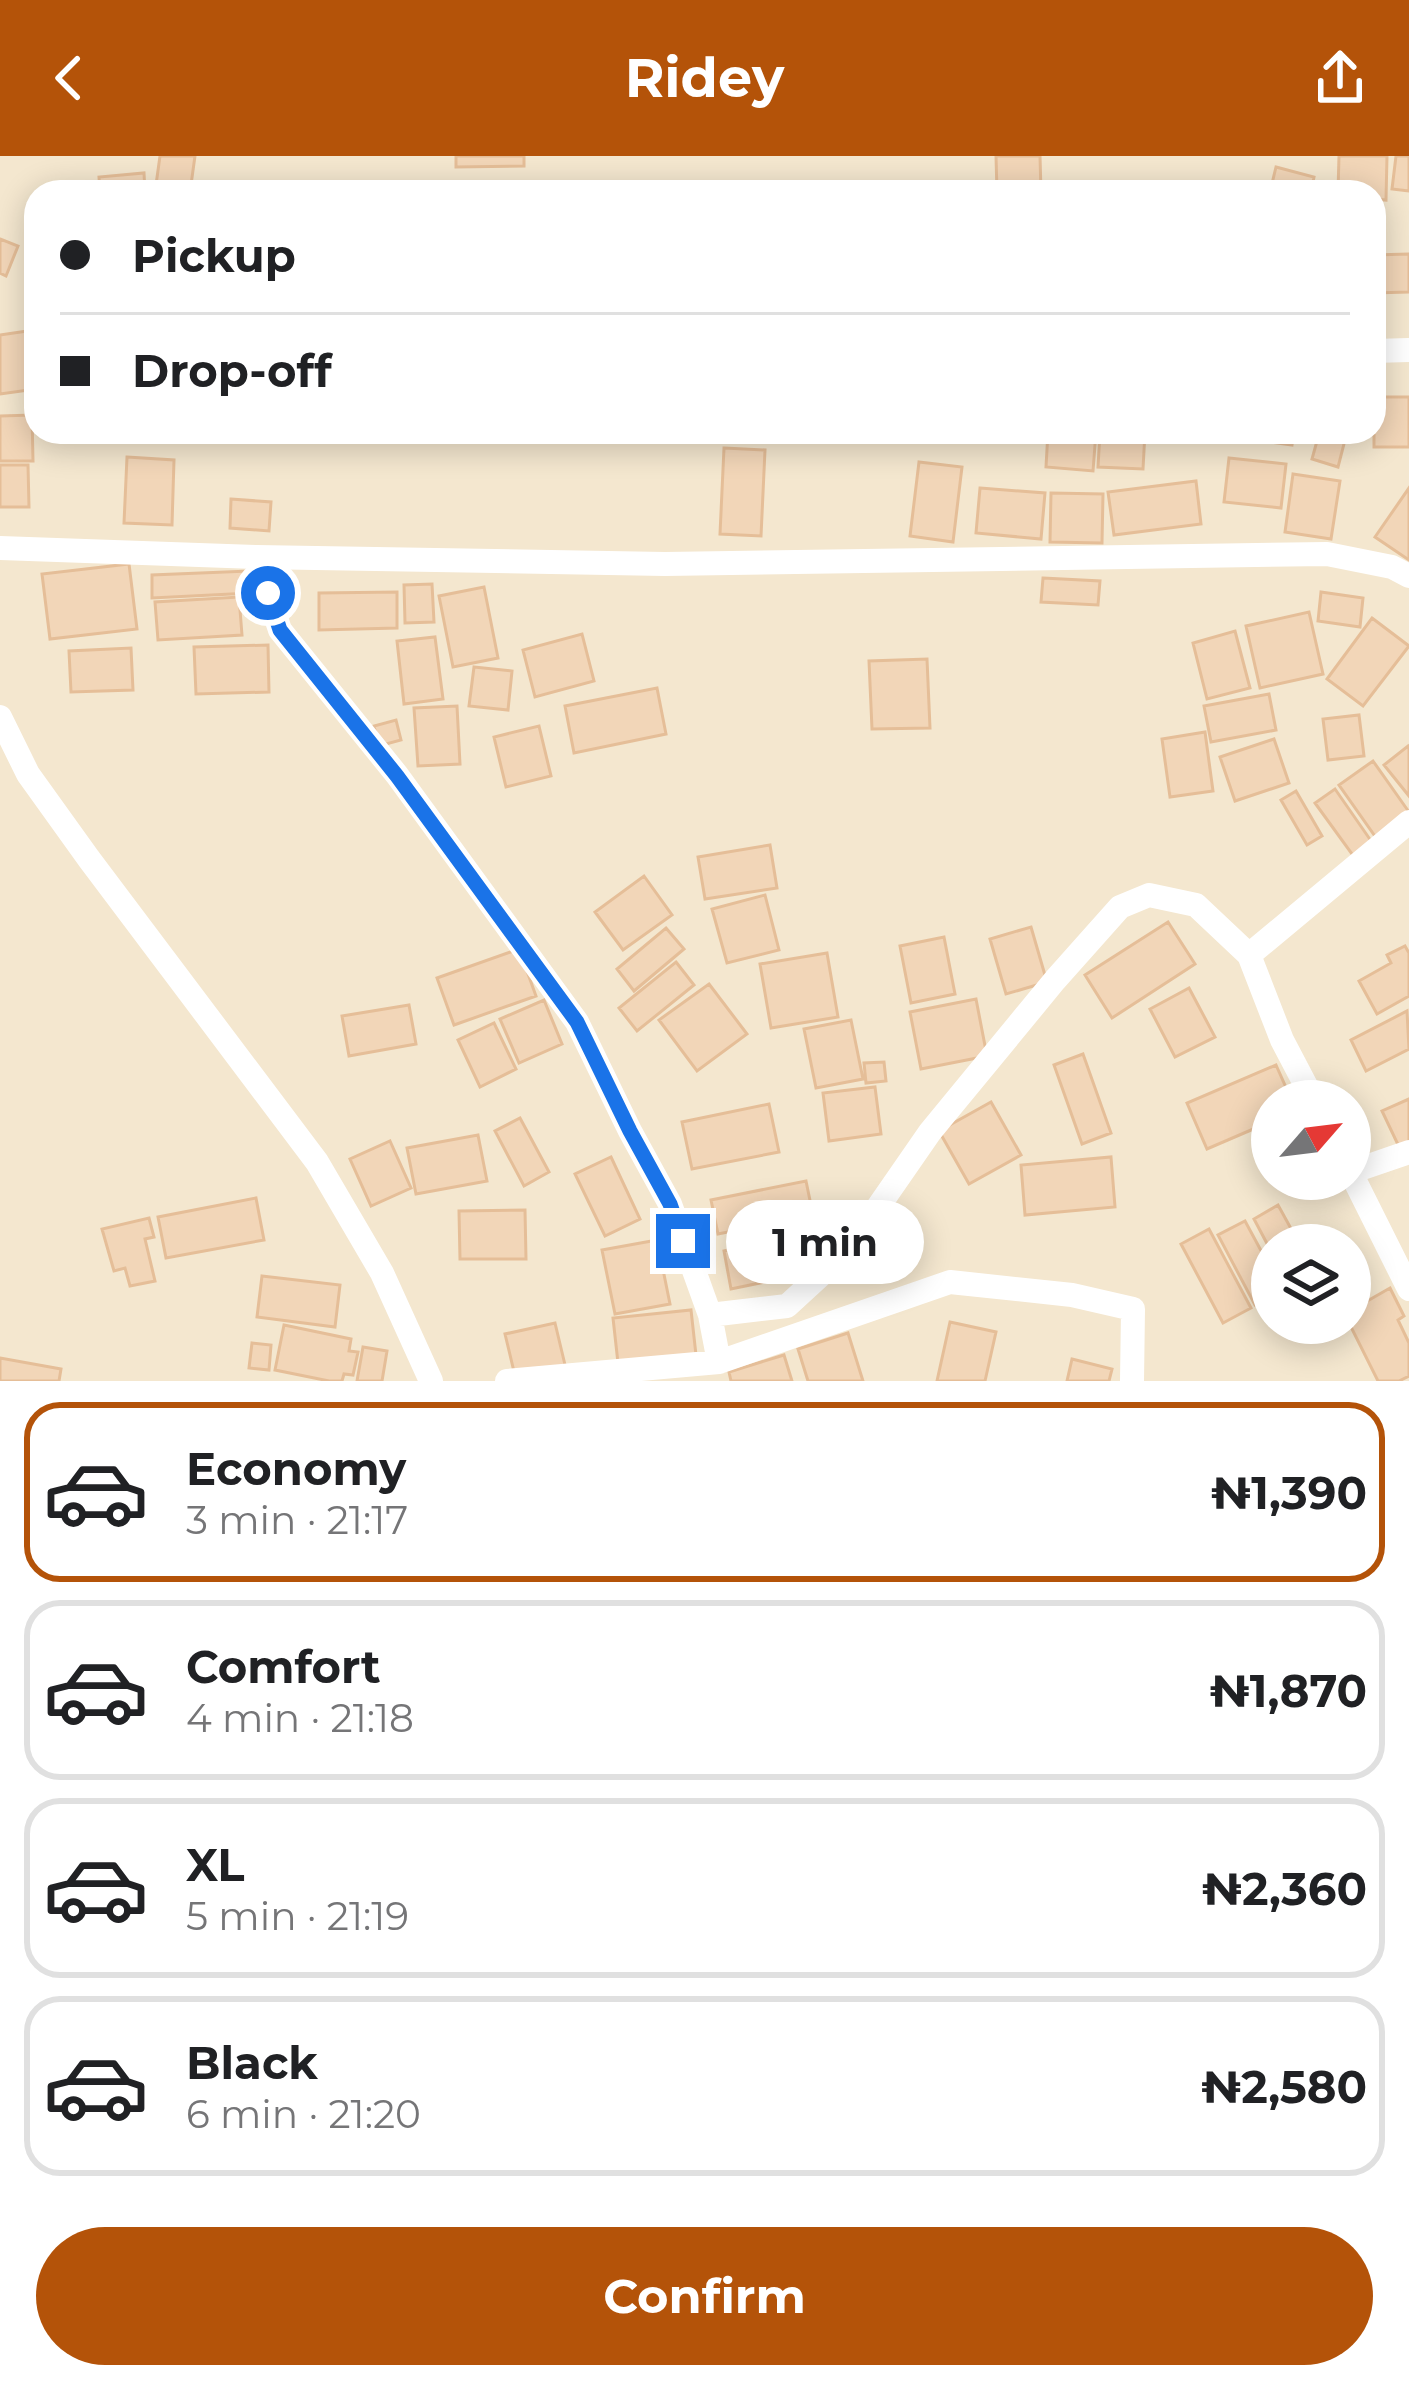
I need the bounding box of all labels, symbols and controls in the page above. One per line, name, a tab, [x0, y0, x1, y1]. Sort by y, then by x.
icon: back	[36, 45, 102, 111]
text: Ridey	[625, 45, 784, 111]
icon: share	[1307, 45, 1373, 111]
text: Pickup	[132, 228, 296, 283]
text: Drop-off	[132, 343, 332, 398]
route start	[241, 566, 295, 620]
north arrow	[1251, 1080, 1371, 1200]
map controls	[1251, 1080, 1371, 1344]
callout: 1 min	[725, 1199, 923, 1283]
route end	[656, 1214, 710, 1268]
text: 1 min	[772, 1218, 878, 1266]
button: layers	[1251, 1224, 1371, 1344]
icon: car	[42, 1438, 150, 1546]
text: Economy	[186, 1441, 406, 1496]
text: ₦1,390	[1211, 1465, 1367, 1520]
text: 3 min · 21:17	[186, 1496, 408, 1544]
icon: car	[42, 1636, 150, 1744]
text: Comfort	[186, 1639, 381, 1694]
text: ₦1,870	[1209, 1663, 1367, 1718]
text: 4 min · 21:18	[186, 1694, 414, 1742]
icon: car	[42, 1834, 150, 1942]
text: XL	[186, 1837, 244, 1892]
text: ₦2,360	[1202, 1861, 1367, 1916]
text: 5 min · 21:19	[186, 1892, 409, 1940]
icon: car	[42, 2032, 150, 2140]
text: Black	[186, 2035, 318, 2090]
text: ₦2,580	[1201, 2059, 1367, 2114]
text: 6 min · 21:20	[186, 2090, 421, 2138]
button: Confirm	[36, 2227, 1373, 2365]

